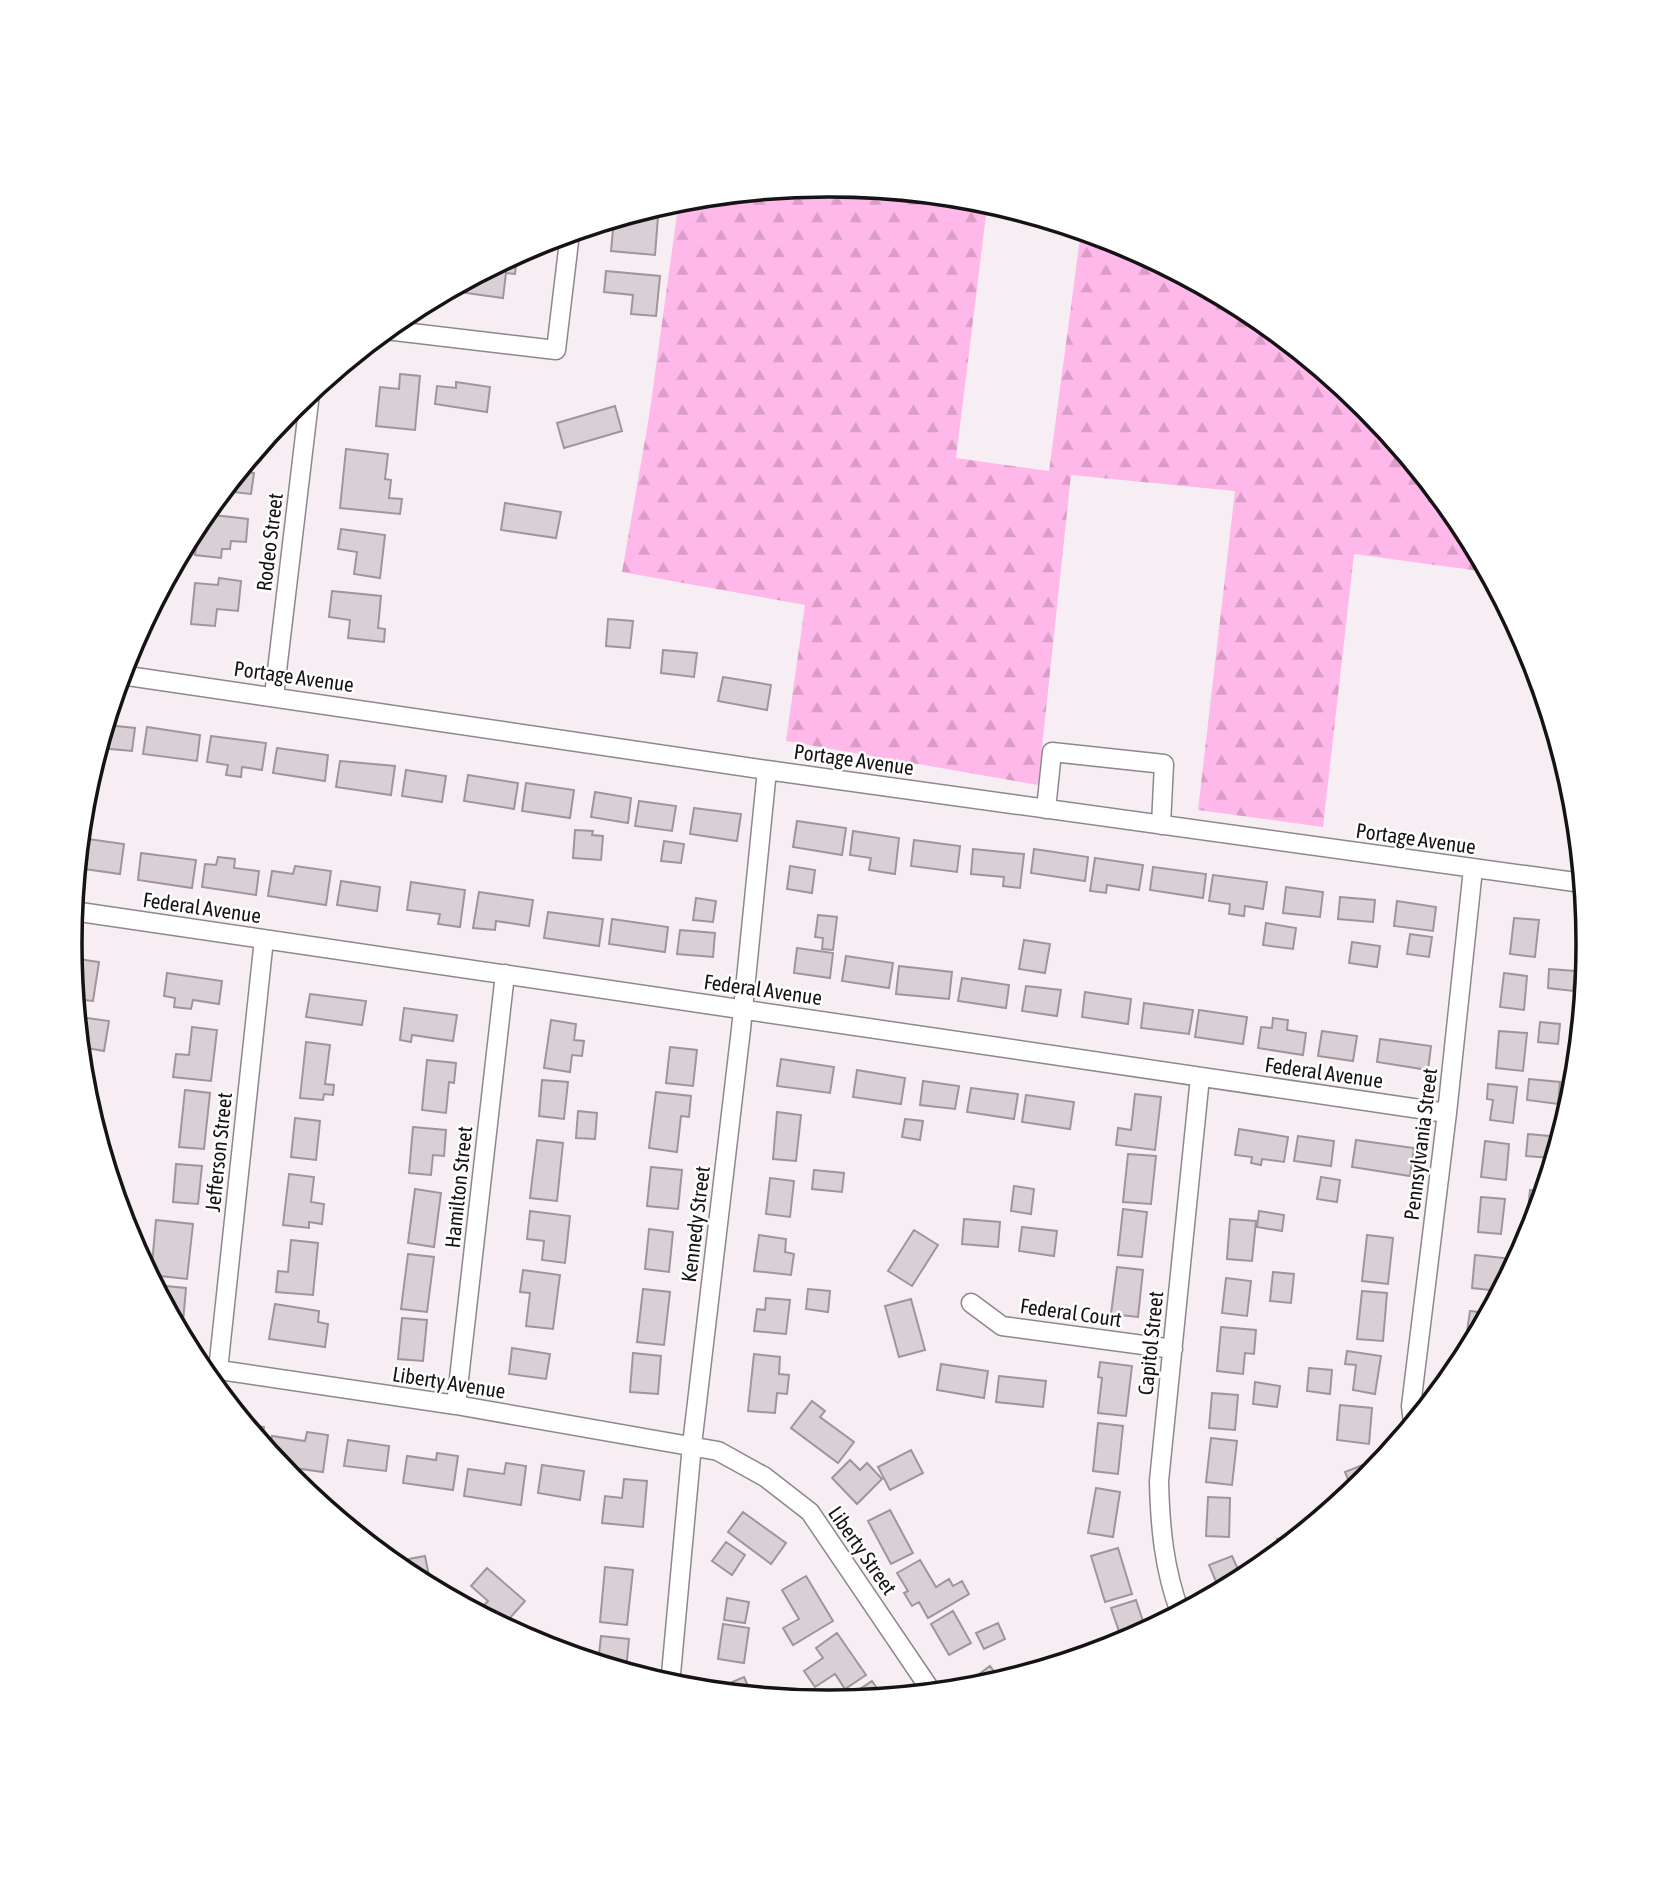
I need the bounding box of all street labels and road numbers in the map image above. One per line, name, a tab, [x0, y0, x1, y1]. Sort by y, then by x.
street label: Rodeo Street	[251, 492, 287, 592]
street label: Portage Avenue	[232, 656, 356, 696]
street label: Portage Avenue	[792, 739, 916, 779]
street label: Portage Avenue	[1354, 818, 1478, 858]
street label: Federal Avenue	[141, 887, 263, 927]
street label: Federal Avenue	[702, 969, 824, 1009]
street label: Federal Avenue	[1263, 1052, 1385, 1092]
street label: Pennsylvania Street	[1399, 1066, 1441, 1222]
street label: Jefferson Street	[200, 1091, 236, 1213]
street label: Hamilton Street	[440, 1125, 476, 1249]
street label: Kennedy Street	[676, 1165, 714, 1283]
street label: Capitol Street	[1133, 1290, 1167, 1396]
street label: Federal Court	[1019, 1293, 1123, 1331]
street label: Liberty Avenue	[391, 1361, 507, 1403]
street label: Liberty Street	[824, 1501, 902, 1599]

